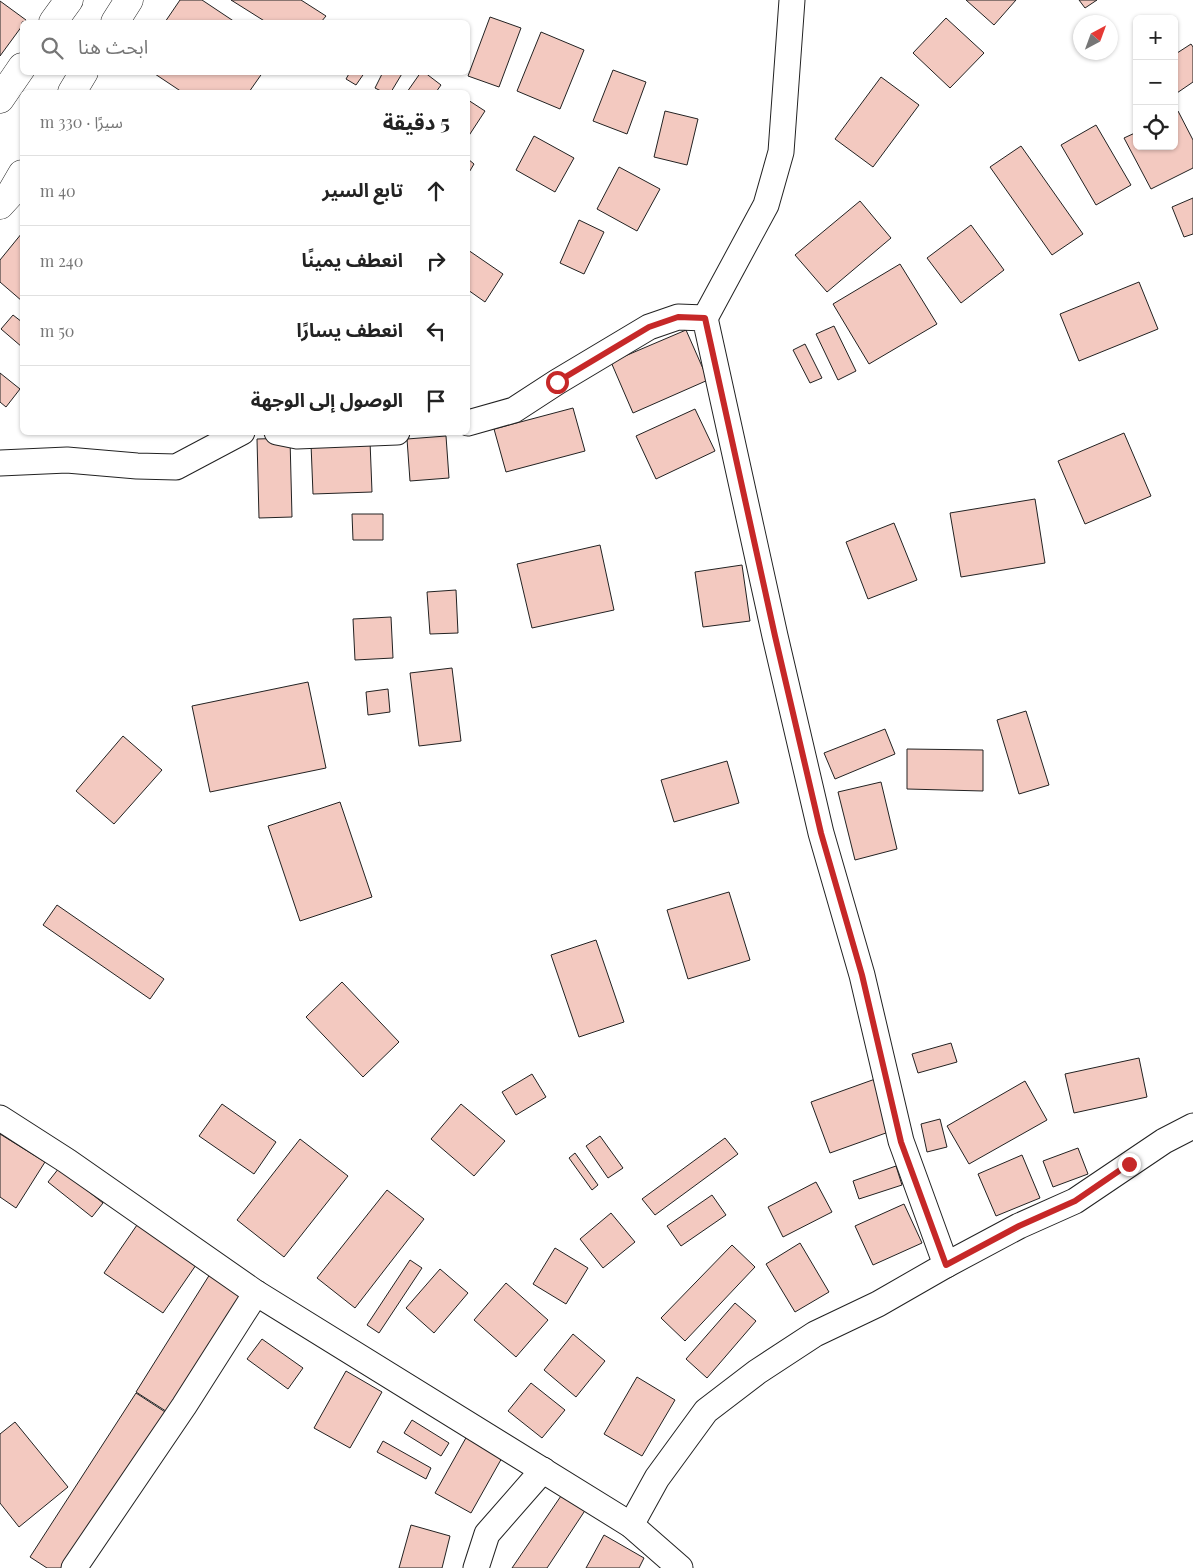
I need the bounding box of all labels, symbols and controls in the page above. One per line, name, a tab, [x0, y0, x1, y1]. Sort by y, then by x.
north arrow	[1073, 15, 1118, 60]
map controls	[1133, 15, 1178, 150]
button: +	[1133, 15, 1178, 60]
search box	[20, 20, 470, 75]
text: ابحث هنا	[78, 33, 148, 59]
icon: search	[38, 34, 66, 62]
button: −	[1133, 60, 1178, 105]
button: locate	[1133, 105, 1178, 150]
text: 5 دقيقة	[383, 107, 450, 135]
text: سيرًا · 330 m	[40, 111, 123, 132]
text: تابع السير	[322, 176, 403, 202]
icon: ahead	[422, 177, 450, 205]
text: 40 m	[40, 180, 76, 201]
text: انعطف يمينًا	[301, 246, 403, 272]
icon: right	[422, 247, 450, 275]
text: 240 m	[40, 250, 83, 271]
text: انعطف يسارًا	[297, 316, 403, 342]
icon: left	[422, 317, 450, 345]
text: 50 m	[40, 320, 74, 341]
route start	[546, 371, 569, 394]
text: الوصول إلى الوجهة	[251, 386, 403, 412]
icon: arrive	[422, 387, 450, 415]
route end	[1118, 1153, 1141, 1176]

